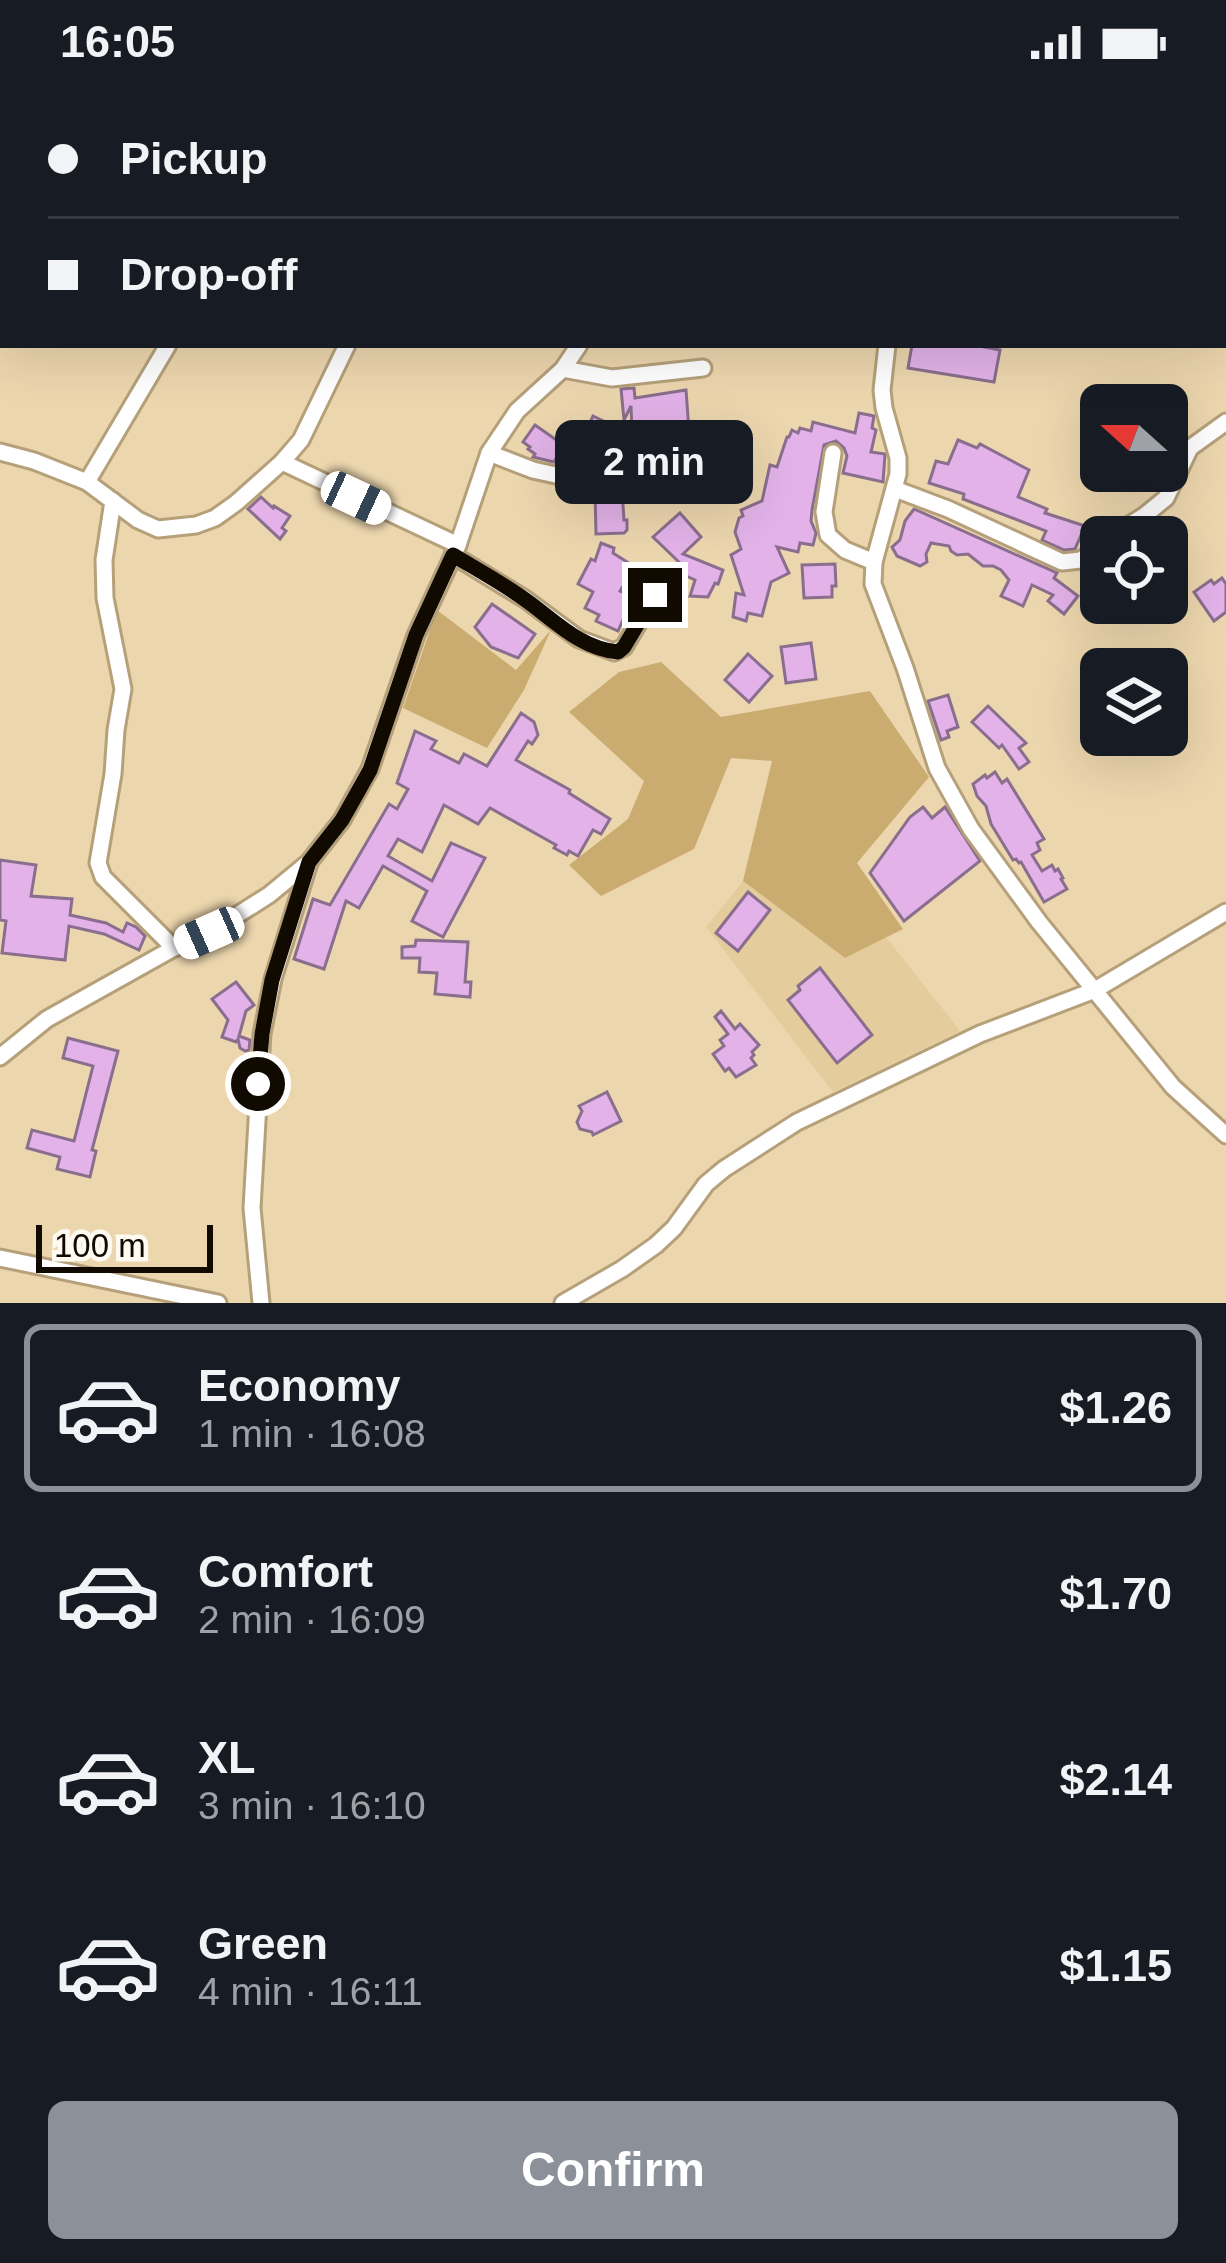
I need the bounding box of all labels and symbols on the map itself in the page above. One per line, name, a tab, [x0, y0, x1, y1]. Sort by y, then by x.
north arrow	[1080, 384, 1188, 492]
callout: 2 min	[556, 421, 754, 505]
car	[316, 466, 396, 530]
route end	[628, 568, 682, 622]
car	[169, 902, 249, 964]
route start	[231, 1057, 285, 1111]
scale bar	[36, 1219, 213, 1272]

